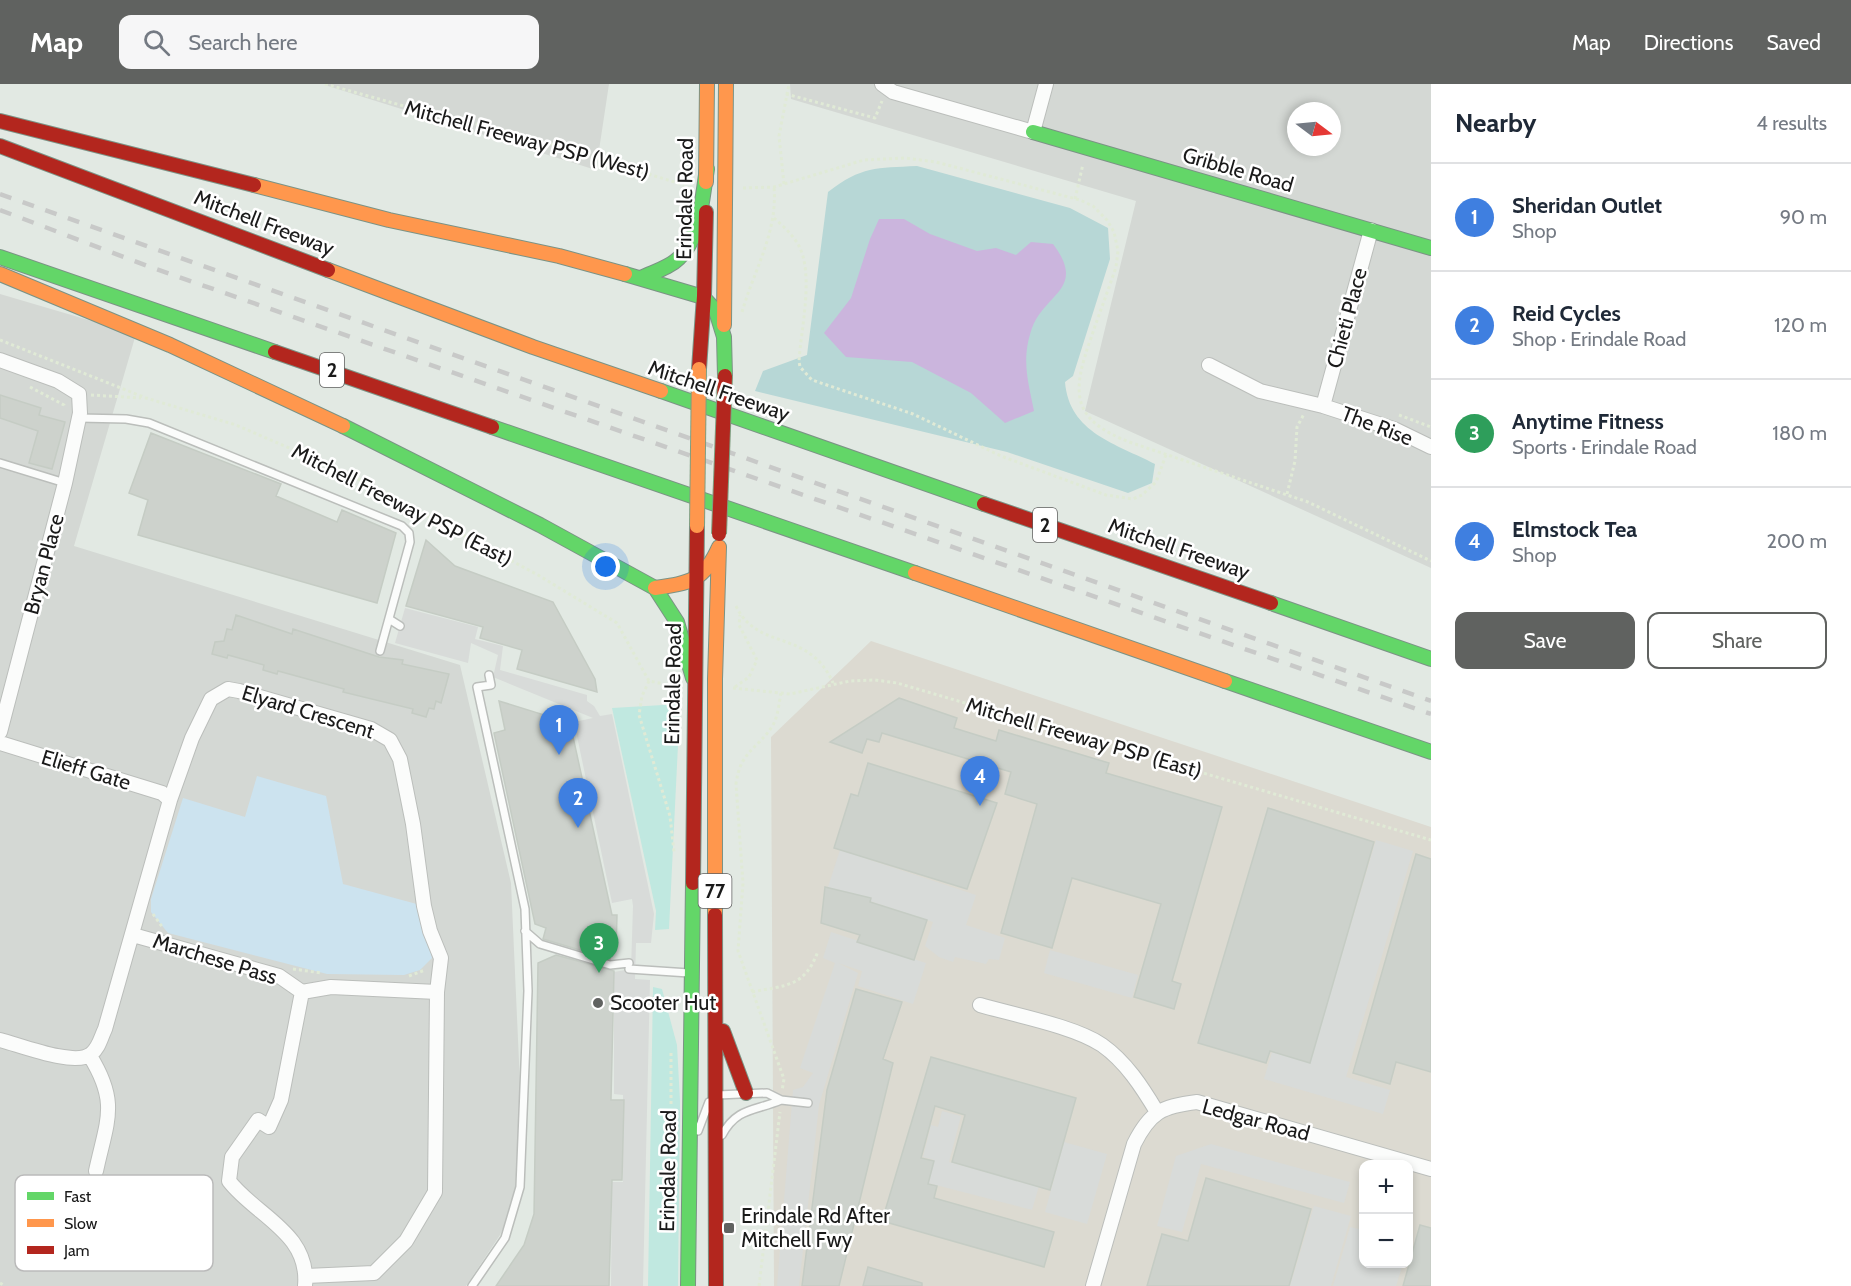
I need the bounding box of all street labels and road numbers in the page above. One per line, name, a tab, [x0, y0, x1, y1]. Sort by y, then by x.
street label: Mitchell Freeway PSP (West)	[402, 95, 652, 184]
street label: Erindale Road	[671, 138, 698, 260]
street label: Gribble Road	[1180, 142, 1297, 197]
street label: Mitchell Freeway	[191, 184, 338, 261]
street label: Chieti Place	[1321, 265, 1372, 371]
road number: 2	[320, 353, 344, 387]
street label: Mitchell Freeway	[645, 355, 794, 427]
street label: The Rise	[1338, 401, 1417, 451]
street label: Mitchell Freeway PSP (East)	[288, 438, 517, 571]
road number: 2	[1033, 508, 1057, 542]
street label: Bryan Place	[18, 511, 69, 617]
street label: Mitchell Freeway	[1105, 513, 1254, 585]
street label: Erindale Road	[659, 623, 686, 745]
street label: Elyard Crescent	[239, 680, 377, 744]
street label: Mitchell Freeway PSP (East)	[963, 692, 1205, 783]
street label: Elieff Gate	[38, 744, 134, 795]
road number: 77	[698, 874, 732, 908]
street label: Marchese Pass	[150, 928, 280, 989]
street label: Ledgar Road	[1200, 1093, 1313, 1146]
street label: Erindale Road	[654, 1110, 681, 1232]

